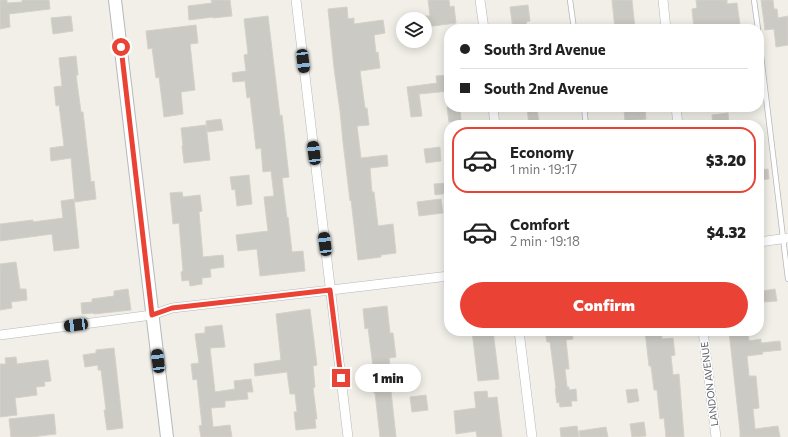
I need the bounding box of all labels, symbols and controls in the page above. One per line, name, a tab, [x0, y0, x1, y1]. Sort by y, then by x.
map controls	[396, 12, 432, 48]
button: layers	[396, 12, 432, 48]
route start	[112, 38, 130, 56]
text: South 3rd Avenue	[484, 40, 606, 58]
car	[296, 48, 310, 74]
text: South 2nd Avenue	[484, 79, 608, 97]
car	[307, 140, 321, 166]
icon: car	[462, 142, 498, 178]
text: Economy	[510, 143, 574, 161]
text: $3.20	[706, 151, 746, 169]
text: 1 min · 19:17	[510, 161, 577, 177]
icon: car	[462, 214, 498, 250]
text: Comfort	[510, 215, 570, 233]
text: $4.32	[706, 223, 746, 241]
car	[318, 231, 332, 257]
text: 2 min · 19:18	[510, 233, 580, 249]
button: Confirm	[460, 282, 748, 328]
car	[63, 318, 89, 332]
street label: LANDON AVENUE	[698, 341, 720, 427]
car	[151, 348, 165, 374]
callout: 1 min	[355, 364, 421, 392]
route end	[332, 369, 350, 387]
text: 1 min	[372, 370, 404, 386]

